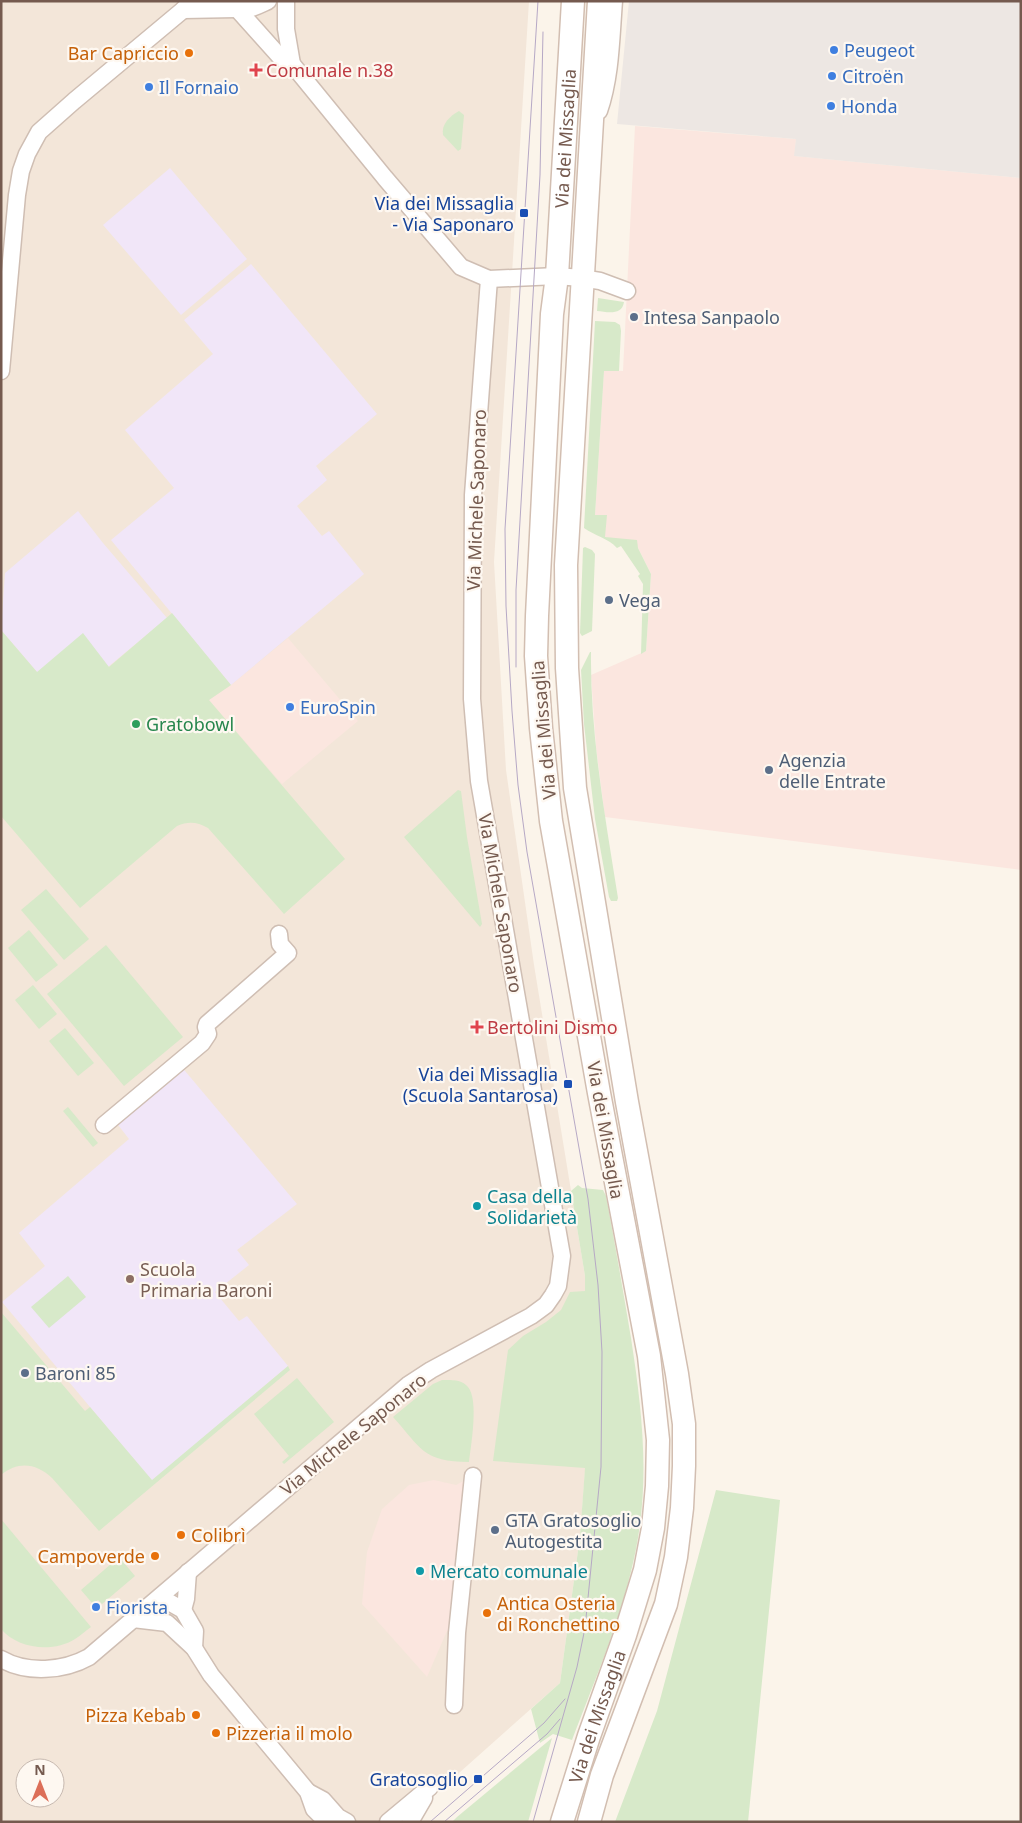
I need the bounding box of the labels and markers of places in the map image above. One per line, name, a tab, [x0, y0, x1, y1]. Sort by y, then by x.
place label: Peugeot	[844, 38, 915, 62]
place label: Bar Capriccio	[68, 41, 179, 65]
marker: Peugeot	[828, 44, 840, 56]
marker: Bar Capriccio	[183, 47, 195, 59]
place label: Comunale n.38	[266, 58, 393, 82]
marker: Comunale n.38	[250, 64, 262, 76]
place label: Citroën	[842, 64, 904, 88]
marker: Citroën	[826, 70, 838, 82]
place label: Il Fornaio	[159, 75, 239, 99]
marker: Il Fornaio	[143, 81, 155, 93]
place label: Honda	[841, 94, 898, 118]
marker: Honda	[825, 100, 837, 112]
place label: Via dei Missaglia - Via Saponaro	[374, 191, 514, 236]
marker: Via dei Missaglia - Via Saponaro	[518, 207, 530, 219]
place label: Intesa Sanpaolo	[644, 305, 780, 329]
marker: Intesa Sanpaolo	[628, 311, 640, 323]
place label: Vega	[619, 588, 661, 612]
marker: Vega	[603, 594, 615, 606]
place label: EuroSpin	[300, 695, 376, 719]
marker: EuroSpin	[284, 701, 296, 713]
place label: Gratobowl	[146, 712, 234, 736]
marker: Gratobowl	[130, 718, 142, 730]
place label: Agenzia delle Entrate	[779, 748, 886, 793]
marker: Agenzia delle Entrate	[763, 764, 775, 776]
place label: Bertolini Dismo	[487, 1015, 618, 1039]
marker: Bertolini Dismo	[471, 1021, 483, 1033]
place label: Via dei Missaglia (Scuola Santarosa)	[403, 1062, 558, 1107]
marker: Via dei Missaglia (Scuola Santarosa)	[562, 1078, 574, 1090]
place label: Casa della Solidarietà	[487, 1184, 577, 1229]
marker: Casa della Solidarietà	[471, 1200, 483, 1212]
place label: Scuola Primaria Baroni	[140, 1257, 272, 1302]
marker: Scuola Primaria Baroni	[124, 1273, 136, 1285]
place label: Baroni 85	[35, 1361, 116, 1385]
marker: Baroni 85	[19, 1367, 31, 1379]
place label: GTA Gratosoglio Autogestita	[505, 1508, 641, 1553]
place label: Colibrì	[191, 1523, 246, 1547]
marker: GTA Gratosoglio Autogestita	[489, 1524, 501, 1536]
marker: Colibrì	[175, 1529, 187, 1541]
place label: Campoverde	[38, 1544, 145, 1568]
marker: Campoverde	[149, 1550, 161, 1562]
place label: Mercato comunale	[430, 1559, 588, 1583]
marker: Mercato comunale	[414, 1565, 426, 1577]
place label: Antica Osteria di Ronchettino	[497, 1591, 620, 1636]
place label: Fiorista	[106, 1595, 168, 1619]
marker: Fiorista	[90, 1601, 102, 1613]
marker: Antica Osteria di Ronchettino	[481, 1607, 493, 1619]
place label: Pizza Kebab	[85, 1703, 186, 1727]
marker: Pizza Kebab	[190, 1709, 202, 1721]
place label: Pizzeria il molo	[226, 1721, 353, 1745]
marker: Pizzeria il molo	[210, 1727, 222, 1739]
place label: Gratosoglio	[370, 1767, 468, 1791]
marker: Gratosoglio	[472, 1773, 484, 1785]

